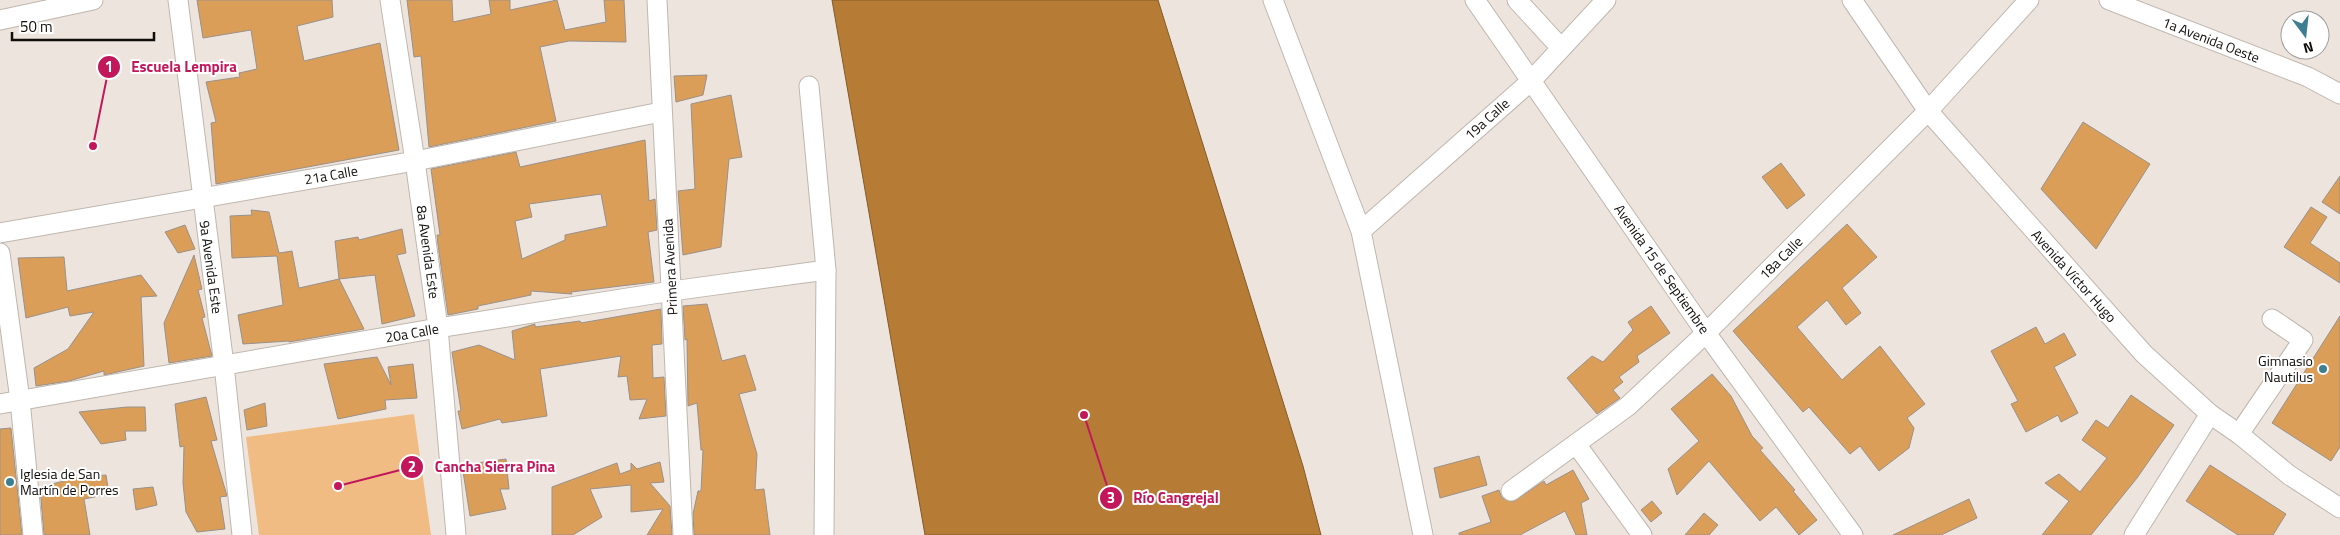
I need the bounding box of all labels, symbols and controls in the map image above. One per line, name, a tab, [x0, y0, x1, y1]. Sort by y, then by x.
scale bar	[12, 10, 155, 42]
north arrow	[2280, 10, 2330, 60]
street label: 1a Avenida Oeste	[2160, 11, 2263, 68]
text: 50 m	[20, 15, 53, 38]
text: N	[2301, 37, 2316, 59]
callout: Escuela Lempira	[96, 52, 247, 82]
text: 1	[105, 55, 113, 78]
text: Escuela Lempira	[131, 55, 237, 78]
street label: 19a Calle	[1460, 93, 1514, 144]
street label: 21a Calle	[303, 159, 359, 190]
street label: Avenida 15 de Septiembre	[1610, 200, 1715, 338]
street label: 8a Avenida Este	[412, 204, 445, 300]
street label: Primera Avenida	[656, 218, 683, 316]
street label: 9a Avenida Este	[195, 219, 228, 315]
street label: Avenida Víctor Hugo	[2027, 224, 2122, 327]
street label: 18a Calle	[1754, 231, 1807, 284]
street label: 20a Calle	[384, 317, 440, 348]
place label: Gimnasio Nautilus	[2258, 350, 2313, 387]
marker: Gimnasio Nautilus	[2317, 363, 2329, 375]
callout: Cancha Sierra Pina	[400, 452, 565, 482]
text: 2	[408, 455, 416, 478]
text: Cancha Sierra Pina	[435, 455, 556, 478]
place label: Iglesia de San Martín de Porres	[20, 463, 119, 500]
marker: Iglesia de San Martín de Porres	[4, 476, 16, 488]
callout: Río Cangrejal	[1099, 483, 1229, 513]
text: 3	[1107, 486, 1115, 509]
text: Río Cangrejal	[1133, 486, 1219, 509]

